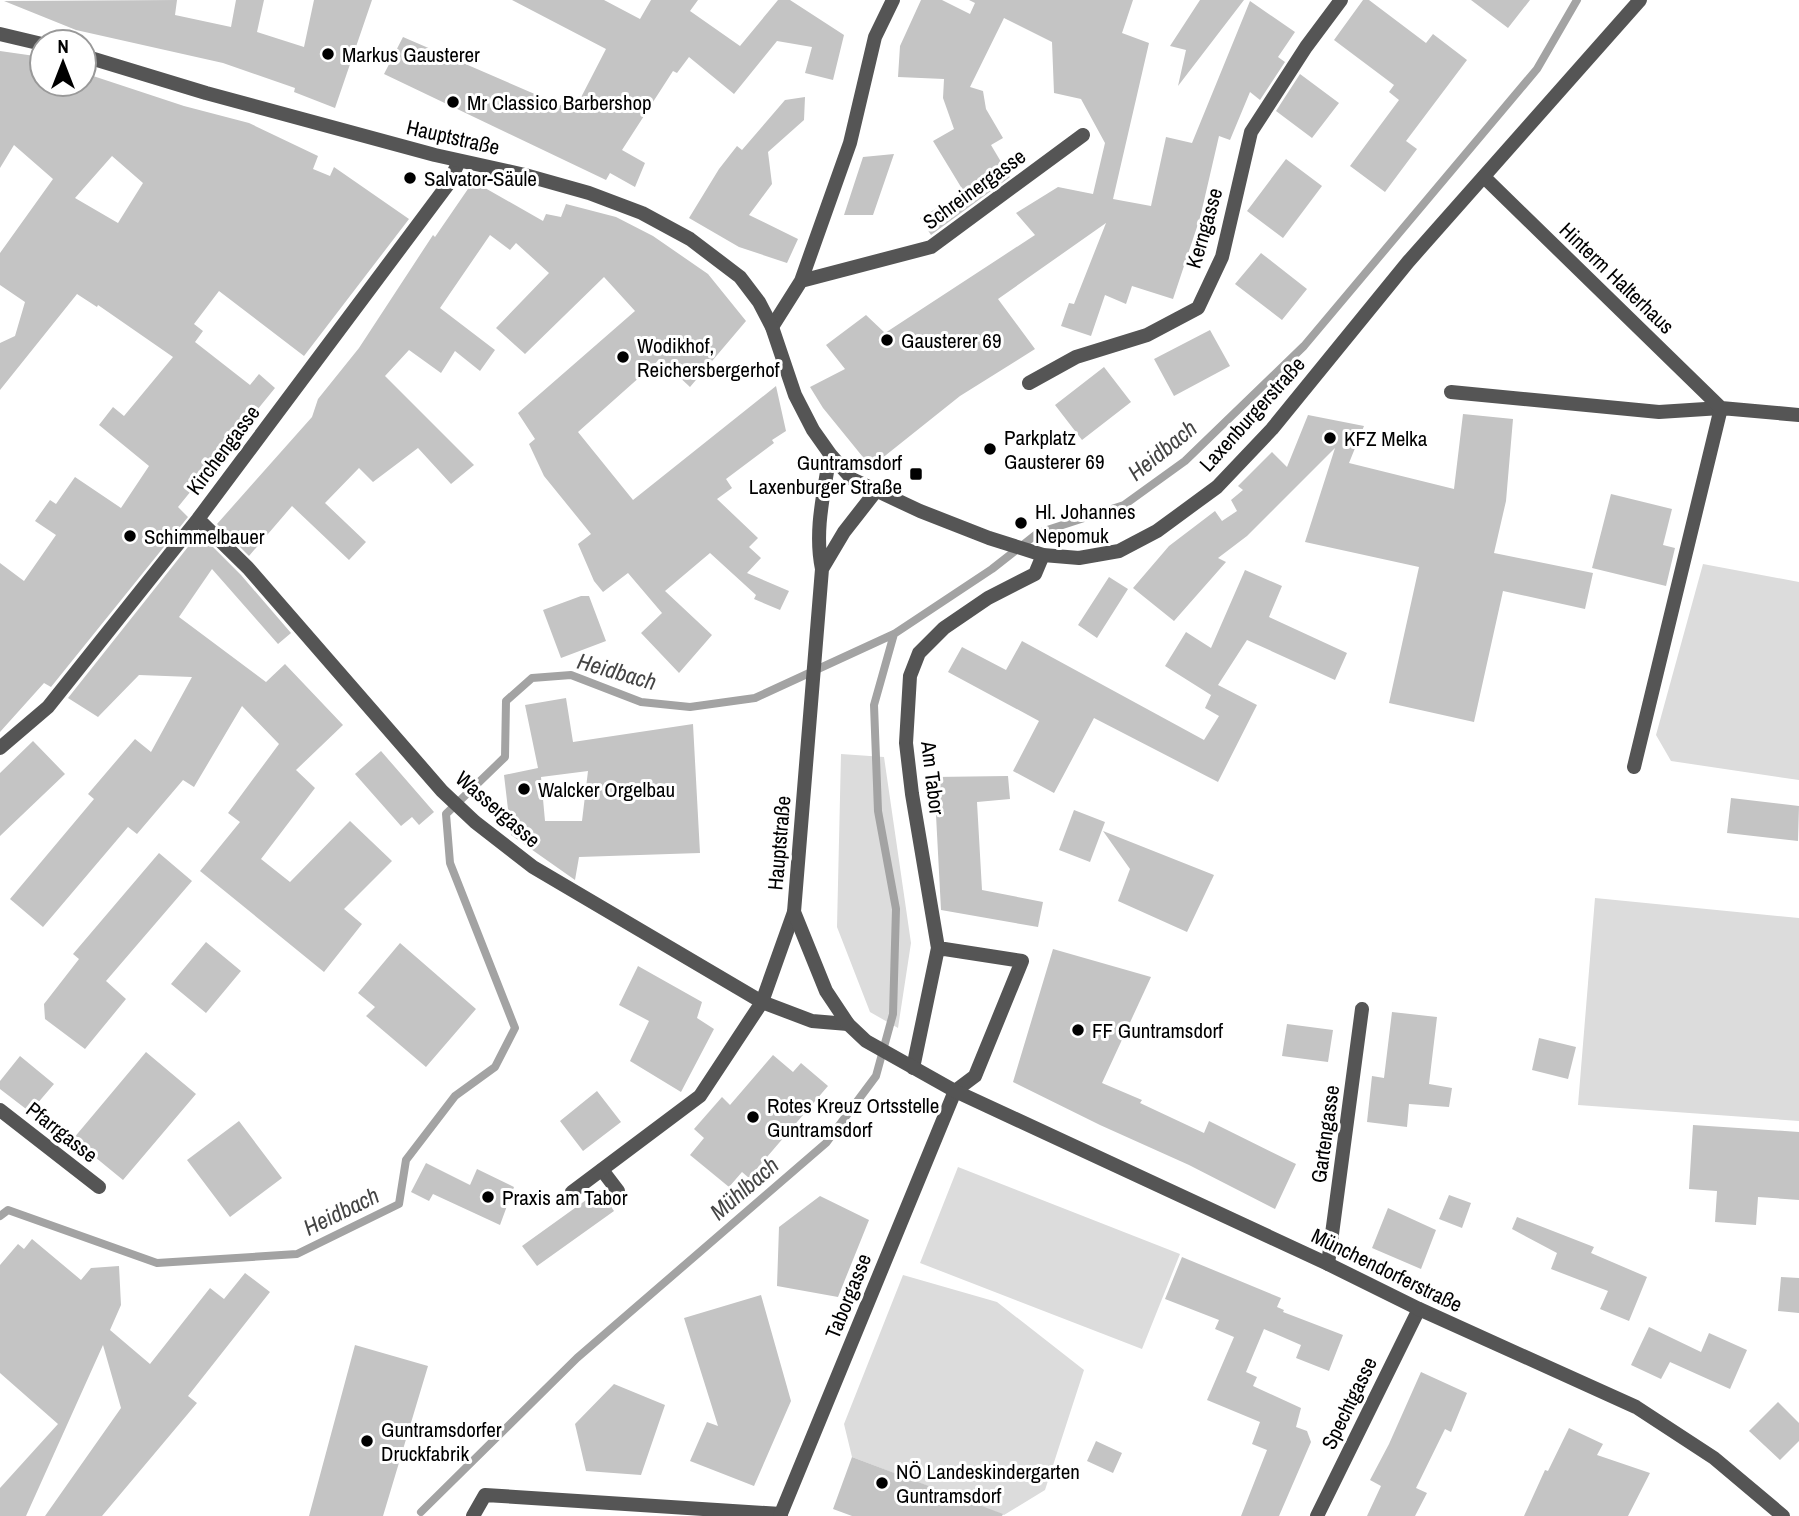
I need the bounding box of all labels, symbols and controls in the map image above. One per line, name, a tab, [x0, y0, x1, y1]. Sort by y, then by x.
north arrow	[28, 28, 98, 98]
text: N	[57, 33, 69, 59]
place label: Markus Gausterer	[342, 40, 480, 69]
marker: Markus Gausterer	[320, 46, 336, 62]
place label: Mr Classico Barbershop	[467, 88, 652, 117]
marker: Mr Classico Barbershop	[445, 94, 461, 110]
street label: Hauptstraße	[404, 112, 502, 162]
street label: Schreinergasse	[917, 142, 1031, 236]
place label: Salvator-Säule	[424, 164, 537, 193]
marker: Salvator-Säule	[402, 170, 418, 186]
street label: Kerngasse	[1179, 184, 1229, 272]
street label: Hinterm Halterhaus	[1553, 216, 1681, 340]
place label: Gausterer 69	[901, 326, 1002, 355]
place label: Wodikhof, Reichersbergerhof	[637, 331, 780, 384]
marker: Gausterer 69	[879, 332, 895, 348]
marker: Wodikhof, Reichersbergerhof	[615, 349, 631, 365]
street label: Laxenburgerstraße	[1193, 350, 1311, 478]
street label: Kirchengasse	[180, 399, 266, 501]
water label: Heidbach	[1121, 413, 1203, 487]
place label: Parkplatz Gausterer 69	[1004, 423, 1105, 476]
place label: KFZ Melka	[1344, 424, 1428, 453]
marker: KFZ Melka	[1322, 430, 1338, 446]
marker: Parkplatz Gausterer 69	[982, 441, 998, 457]
place label: Guntramsdorf Laxenburger Straße	[749, 448, 902, 501]
marker: Guntramsdorf Laxenburger Straße	[908, 466, 924, 482]
place label: Hl. Johannes Nepomuk	[1035, 497, 1136, 550]
marker: Hl. Johannes Nepomuk	[1013, 515, 1029, 531]
place label: Schimmelbauer	[144, 522, 265, 551]
marker: Schimmelbauer	[122, 528, 138, 544]
water label: Heidbach	[574, 645, 660, 697]
street label: Am Tabor	[914, 739, 952, 817]
street label: Wassergasse	[449, 764, 547, 854]
place label: Walcker Orgelbau	[538, 775, 675, 804]
marker: Walcker Orgelbau	[516, 781, 532, 797]
street label: Hauptstraße	[760, 795, 798, 891]
place label: FF Guntramsdorf	[1092, 1016, 1223, 1045]
marker: FF Guntramsdorf	[1070, 1022, 1086, 1038]
street label: Gartengasse	[1304, 1083, 1346, 1185]
place label: Rotes Kreuz Ortsstelle Guntramsdorf	[767, 1091, 939, 1144]
street label: Pfarrgasse	[20, 1095, 104, 1169]
marker: Rotes Kreuz Ortsstelle Guntramsdorf	[745, 1109, 761, 1125]
water label: Mühlbach	[703, 1149, 785, 1227]
water label: Heidbach	[298, 1179, 384, 1243]
place label: Praxis am Tabor	[502, 1183, 628, 1212]
marker: Praxis am Tabor	[480, 1189, 496, 1205]
street label: Münchendorferstraße	[1307, 1221, 1467, 1319]
street label: Taborgasse	[818, 1249, 878, 1343]
street label: Spechtgasse	[1314, 1352, 1384, 1454]
place label: Guntramsdorfer Druckfabrik	[381, 1415, 502, 1468]
marker: Guntramsdorfer Druckfabrik	[359, 1433, 375, 1449]
place label: NÖ Landeskindergarten Guntramsdorf	[896, 1457, 1080, 1510]
marker: NÖ Landeskindergarten Guntramsdorf	[874, 1475, 890, 1491]

